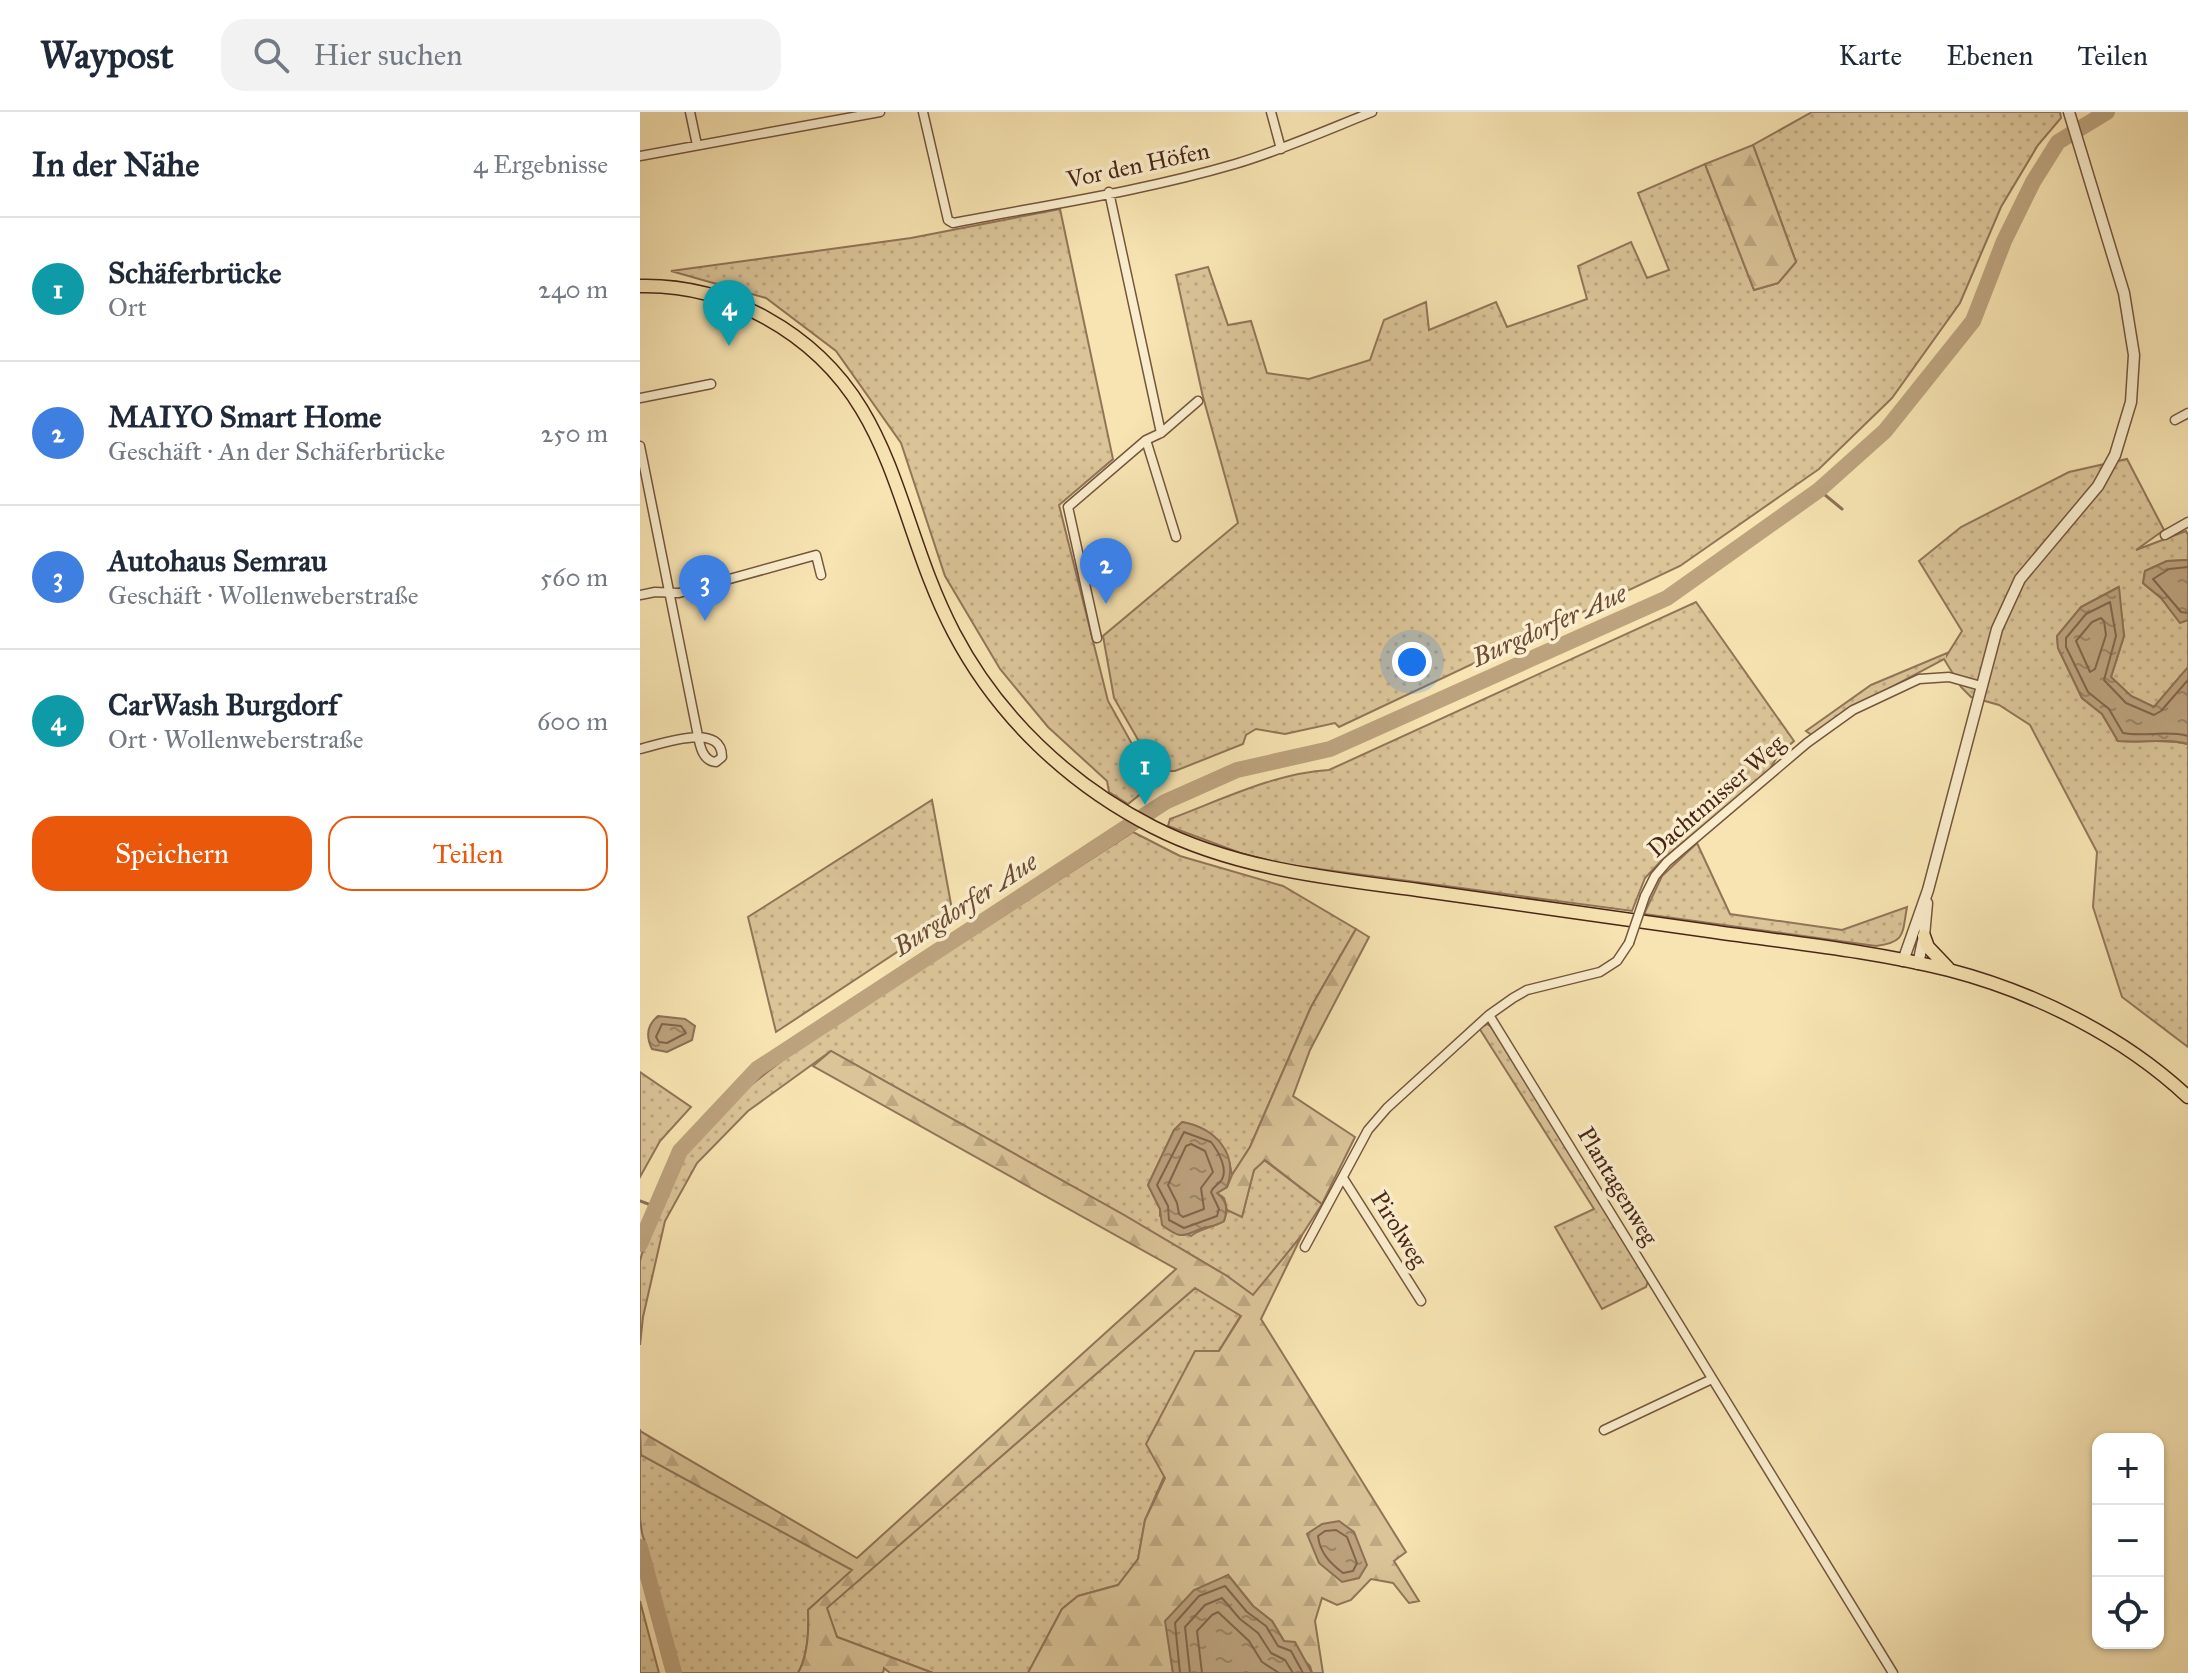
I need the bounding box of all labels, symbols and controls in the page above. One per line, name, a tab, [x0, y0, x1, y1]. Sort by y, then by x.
search box	[221, 19, 781, 91]
text: Waypost	[40, 32, 173, 78]
icon: search	[249, 33, 293, 77]
text: Hier suchen	[313, 37, 463, 73]
text: Karte	[1838, 38, 1902, 73]
text: Ebenen	[1946, 38, 2033, 73]
text: Teilen	[2077, 38, 2148, 73]
street label: Vor den Höfen	[1063, 135, 1212, 195]
text: In der Nähe	[32, 144, 199, 185]
text: 4 Ergebnisse	[473, 148, 608, 180]
text: Schäferbrücke	[108, 255, 282, 291]
text: 1	[53, 273, 63, 305]
text: 240 m	[538, 273, 608, 305]
pin: 4	[703, 280, 755, 346]
text: Ort	[108, 291, 147, 323]
text: MAIYO Smart Home	[108, 399, 382, 435]
text: 2	[52, 417, 64, 449]
text: 250 m	[541, 417, 608, 449]
text: Geschäft · An der Schäferbrücke	[108, 435, 445, 467]
pin: 2	[1080, 538, 1132, 604]
text: Autohaus Semrau	[108, 543, 327, 579]
pin: 3	[679, 555, 731, 621]
text: 3	[53, 561, 63, 593]
text: 560 m	[540, 561, 608, 593]
water label: Burgdorfer Aue	[1466, 576, 1632, 674]
text: Geschäft · Wollenweberstraße	[108, 579, 419, 611]
your location	[1392, 642, 1432, 682]
text: CarWash Burgdorf	[108, 687, 338, 723]
text: 4	[51, 705, 65, 737]
text: 600 m	[537, 705, 608, 737]
text: Ort · Wollenweberstraße	[108, 723, 364, 755]
street label: Dachtmisser Weg	[1641, 728, 1791, 864]
pin: 1	[1119, 739, 1171, 805]
button: Speichern	[32, 816, 312, 891]
button: Teilen	[328, 816, 608, 891]
water label: Burgdorfer Aue	[886, 845, 1044, 963]
street label: Plantagenweg	[1571, 1121, 1665, 1251]
street label: Pirolweg	[1364, 1185, 1434, 1273]
map controls	[2092, 1433, 2164, 1649]
button: +	[2092, 1433, 2164, 1505]
button: −	[2092, 1505, 2164, 1577]
button: locate	[2092, 1577, 2164, 1649]

